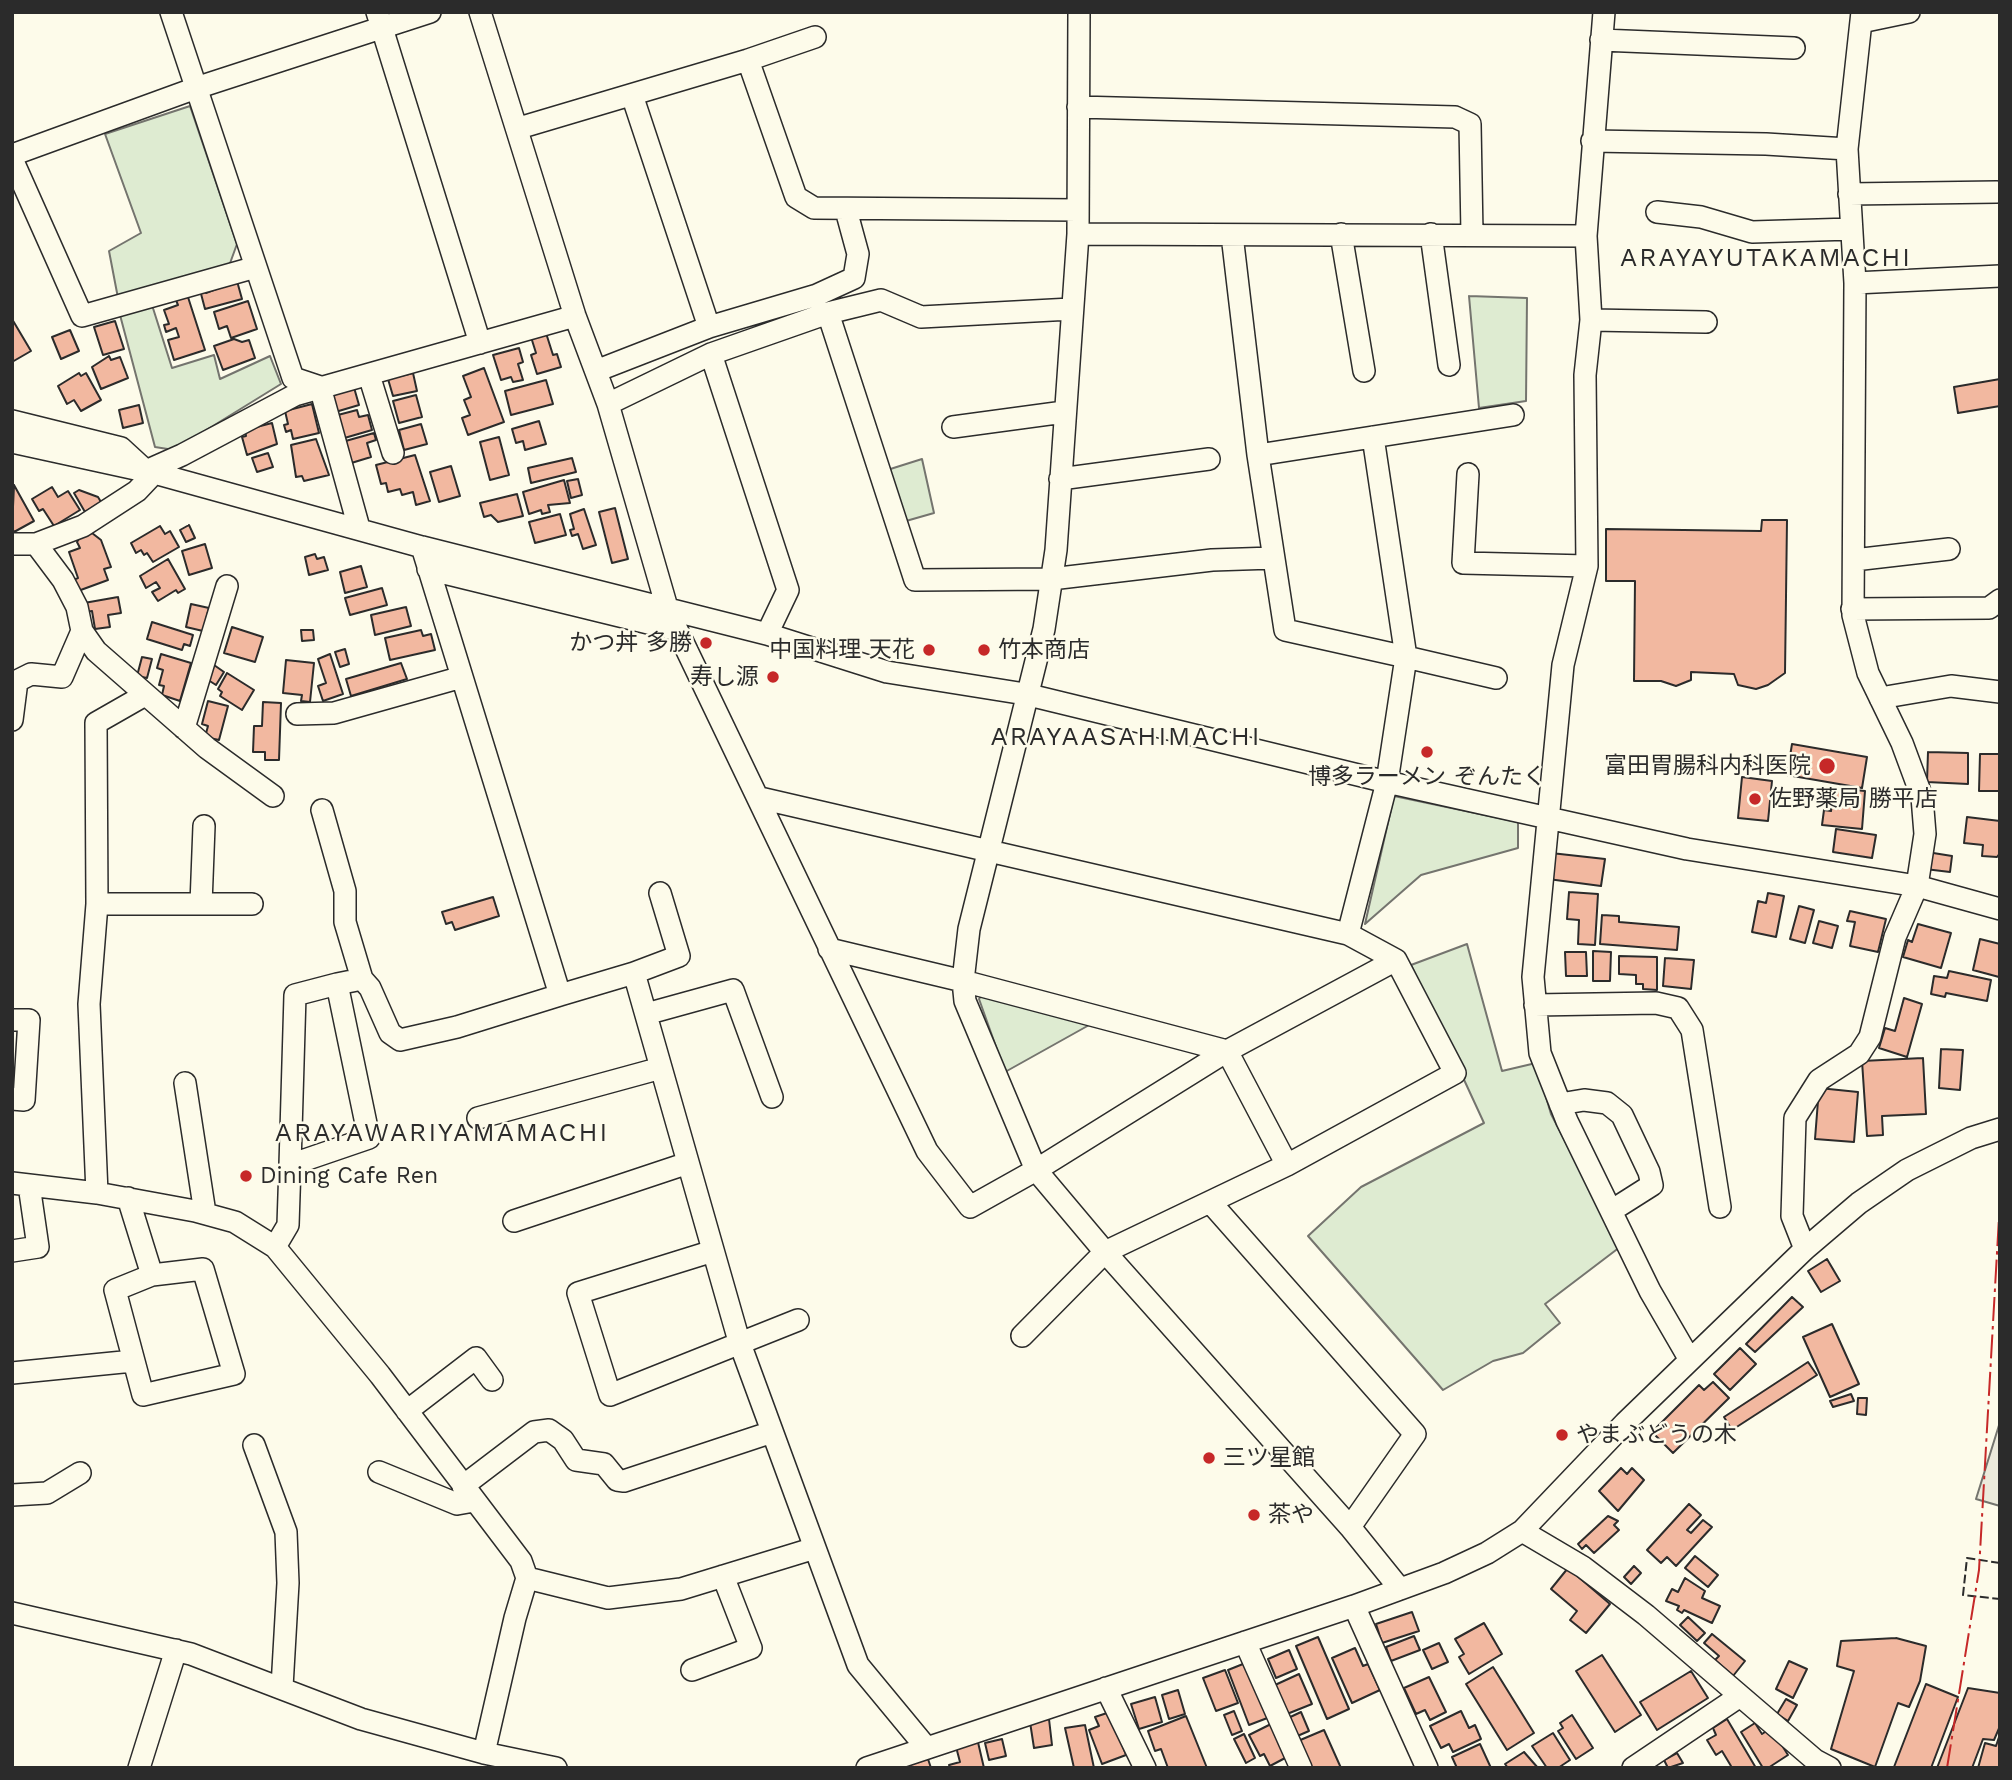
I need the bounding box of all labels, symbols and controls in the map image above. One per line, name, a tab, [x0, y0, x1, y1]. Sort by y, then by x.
district label: ARAYAYUTAKAMACHI	[1622, 242, 1910, 274]
place label: かつ丼 多勝	[569, 629, 692, 657]
marker: かつ丼 多勝	[698, 635, 714, 651]
place label: 中国料理 天花	[769, 636, 915, 664]
place label: 竹本商店	[998, 636, 1090, 664]
marker: 中国料理 天花	[921, 642, 937, 658]
marker: 竹本商店	[976, 642, 992, 658]
place label: 寿し源	[690, 663, 759, 691]
marker: 寿し源	[765, 669, 781, 685]
district label: ARAYAASAHIMACHI	[992, 721, 1260, 753]
marker: 博多ラーメン ぞんたく	[1419, 744, 1435, 760]
place label: 富田胃腸科内科医院	[1604, 752, 1811, 780]
marker: 富田胃腸科内科医院	[1817, 756, 1837, 776]
place label: 博多ラーメン ぞんたく	[1308, 763, 1546, 791]
place label: 佐野薬局 勝平店	[1769, 785, 1938, 813]
marker: 佐野薬局 勝平店	[1747, 791, 1763, 807]
district label: ARAYAWARIYAMAMACHI	[277, 1117, 607, 1149]
place label: Dining Cafe Ren	[260, 1162, 438, 1190]
marker: Dining Cafe Ren	[238, 1168, 254, 1184]
place label: やまぶどうの木	[1576, 1421, 1737, 1449]
marker: やまぶどうの木	[1554, 1427, 1570, 1443]
place label: 三ツ星館	[1223, 1444, 1315, 1472]
marker: 三ツ星館	[1201, 1450, 1217, 1466]
place label: 茶や	[1268, 1501, 1314, 1529]
marker: 茶や	[1246, 1507, 1262, 1523]

